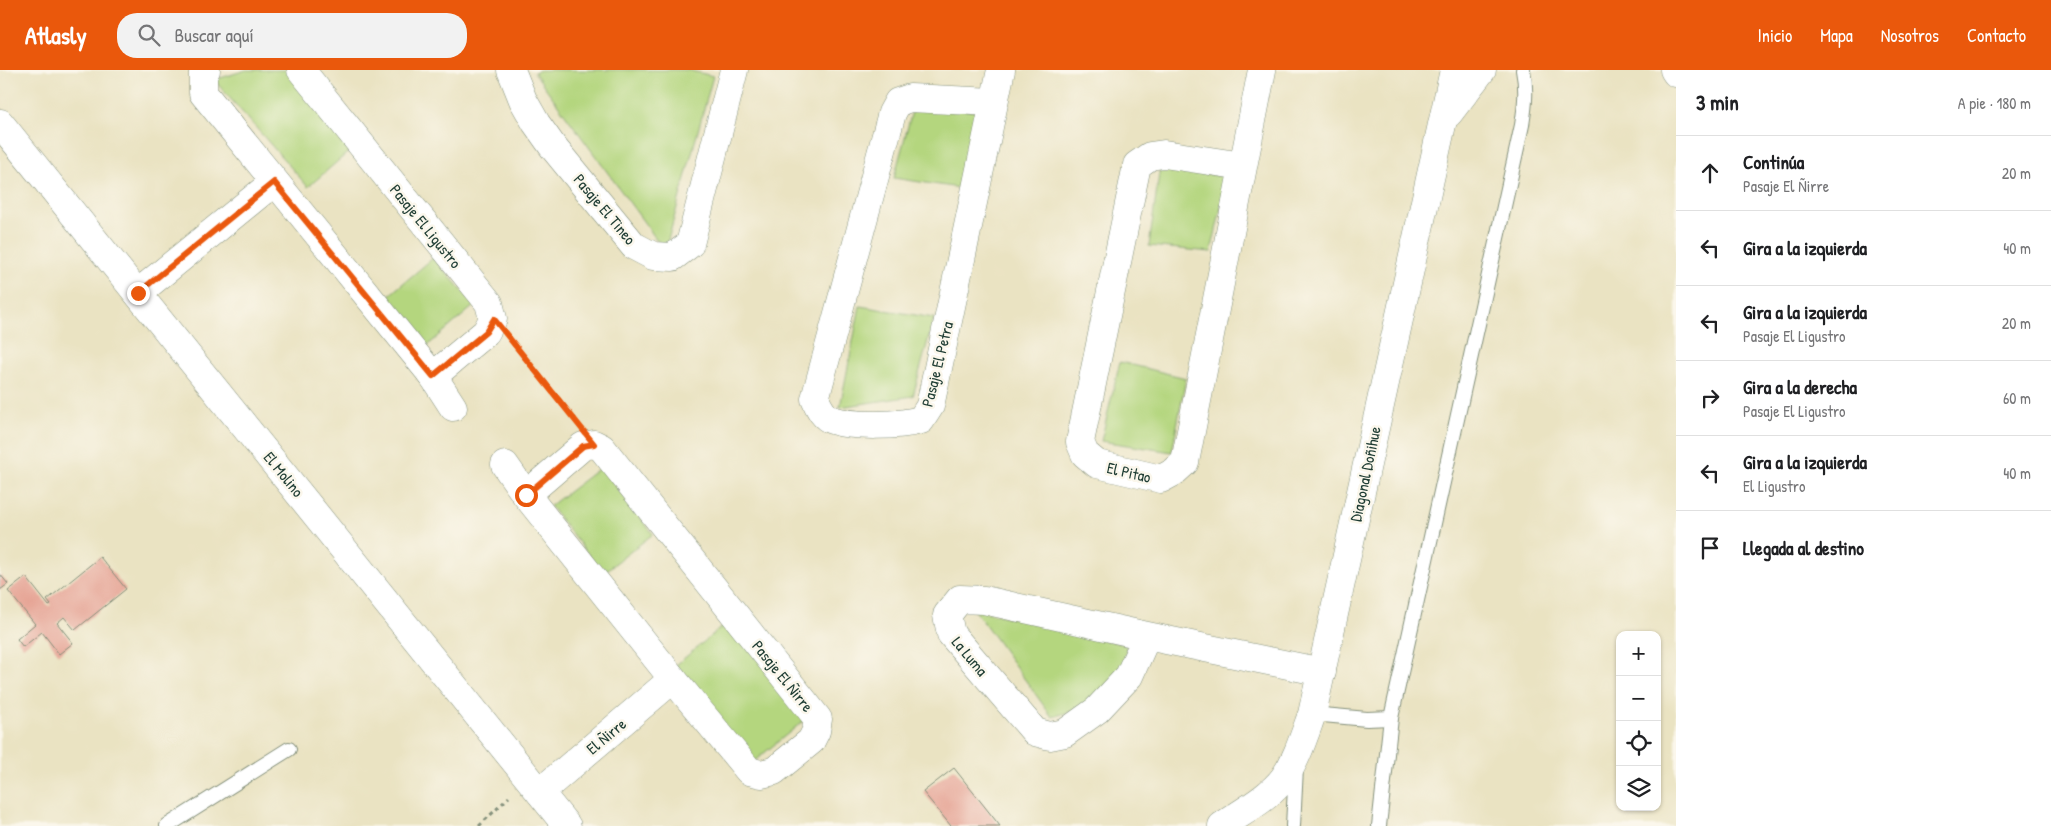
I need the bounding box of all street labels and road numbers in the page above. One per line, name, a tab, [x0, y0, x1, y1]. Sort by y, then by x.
street label: Pasaje El Tineo	[569, 169, 642, 250]
street label: Pasaje El Ligustro	[385, 179, 467, 273]
street label: Pasaje El Petra	[916, 319, 958, 409]
street label: Diagonal Doñihue	[1344, 424, 1386, 524]
street label: El Molino	[259, 447, 309, 502]
street label: El Pitao	[1105, 456, 1154, 488]
street label: La Luma	[947, 632, 993, 680]
street label: Pasaje El Ñirre	[747, 636, 819, 717]
street label: El Ñirre	[581, 712, 631, 759]

